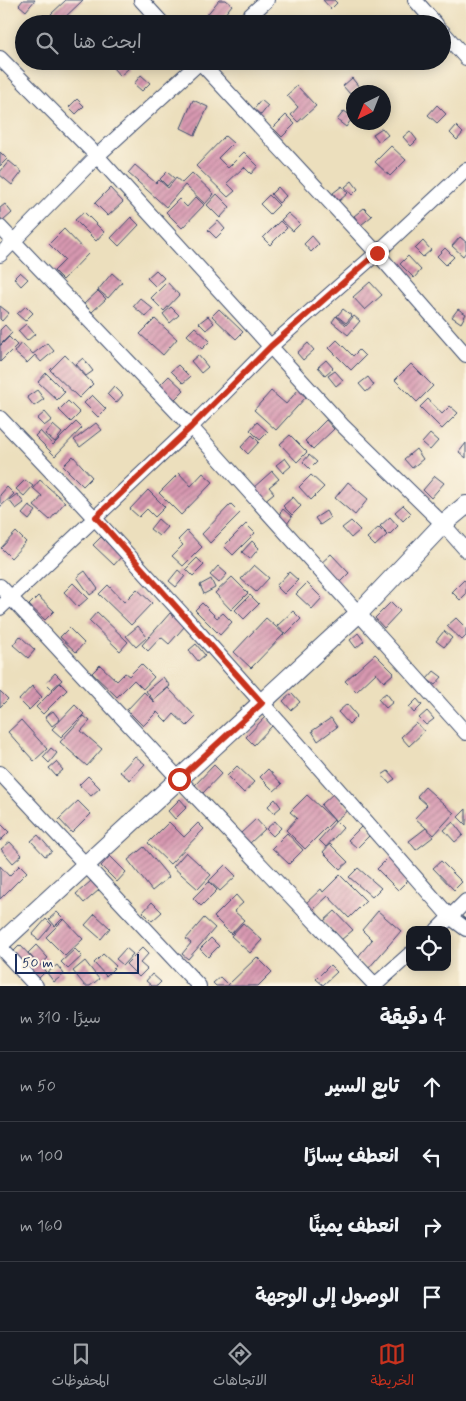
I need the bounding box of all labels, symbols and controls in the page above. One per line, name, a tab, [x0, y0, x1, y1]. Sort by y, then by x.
search box	[15, 15, 451, 70]
icon: search	[33, 29, 61, 57]
text: ابحث هنا	[73, 30, 142, 55]
north arrow	[346, 85, 391, 130]
route end	[366, 242, 389, 265]
route start	[168, 768, 191, 791]
map controls	[406, 926, 451, 971]
button: locate	[406, 926, 451, 971]
scale bar	[15, 951, 139, 974]
text: 50 m	[22, 954, 53, 972]
text: 4 دقيقة	[380, 1004, 446, 1032]
text: سيرًا · 310 m	[20, 1008, 101, 1029]
icon: ahead	[418, 1073, 446, 1101]
text: تابع السير	[326, 1074, 399, 1099]
text: 50 m	[20, 1076, 56, 1097]
icon: left	[418, 1143, 446, 1171]
text: انعطف يسارًا	[304, 1144, 399, 1169]
text: 100 m	[20, 1146, 63, 1167]
icon: right	[418, 1213, 446, 1241]
text: انعطف يمينًا	[309, 1214, 399, 1239]
text: 160 m	[20, 1216, 63, 1237]
icon: arrive	[418, 1283, 446, 1311]
text: الوصول إلى الوجهة	[255, 1284, 399, 1309]
tab: المحفوظات	[52, 1340, 109, 1393]
tab: الاتجاهات	[213, 1340, 267, 1393]
tab: الخريطة	[371, 1340, 414, 1393]

